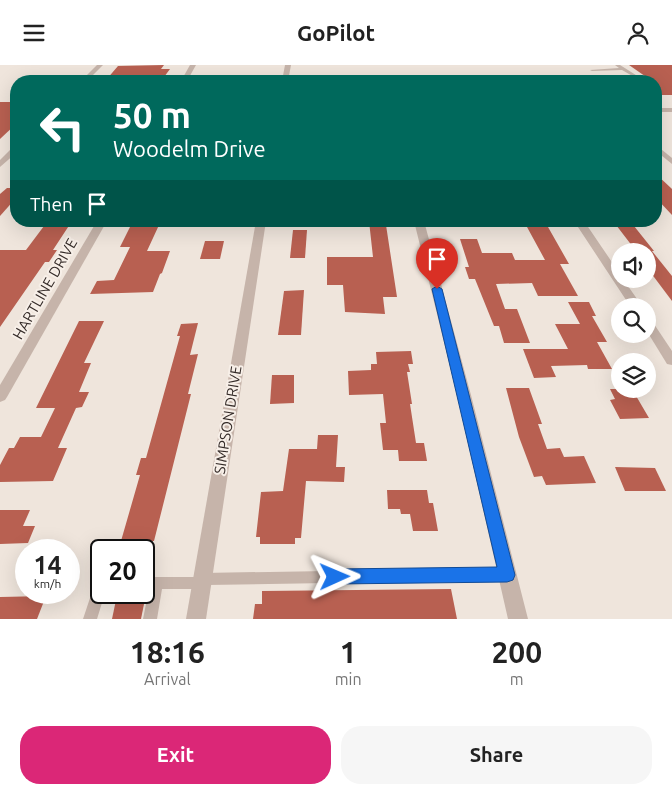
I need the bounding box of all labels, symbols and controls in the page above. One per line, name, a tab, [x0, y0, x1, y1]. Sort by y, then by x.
icon: menu	[20, 19, 48, 47]
icon: person	[624, 19, 652, 47]
text: GoPilot	[297, 20, 375, 45]
icon: left	[30, 95, 95, 160]
text: 50 m	[113, 95, 191, 135]
text: Woodelm Drive	[113, 136, 266, 161]
icon: arrive	[83, 190, 111, 218]
text: Then	[30, 193, 73, 215]
street label: HARTLINE DRIVE	[9, 235, 80, 342]
pin	[416, 238, 458, 289]
map controls	[611, 243, 656, 398]
button: sound	[611, 243, 656, 288]
icon: arrive	[423, 245, 451, 273]
button: search	[611, 298, 656, 343]
button: layers	[611, 353, 656, 398]
street label: SIMPSON DRIVE	[211, 365, 244, 475]
speed limit sign: 20	[90, 539, 155, 604]
position arrow	[308, 550, 360, 602]
text: 14	[33, 551, 62, 579]
text: km/h	[34, 577, 61, 590]
text: 18:16	[130, 635, 205, 669]
text: 1	[340, 635, 357, 669]
text: 200	[491, 635, 542, 669]
text: Arrival	[144, 670, 191, 688]
text: min	[335, 670, 362, 688]
text: m	[510, 670, 524, 688]
button: Exit	[20, 726, 331, 784]
button: Share	[341, 726, 652, 784]

